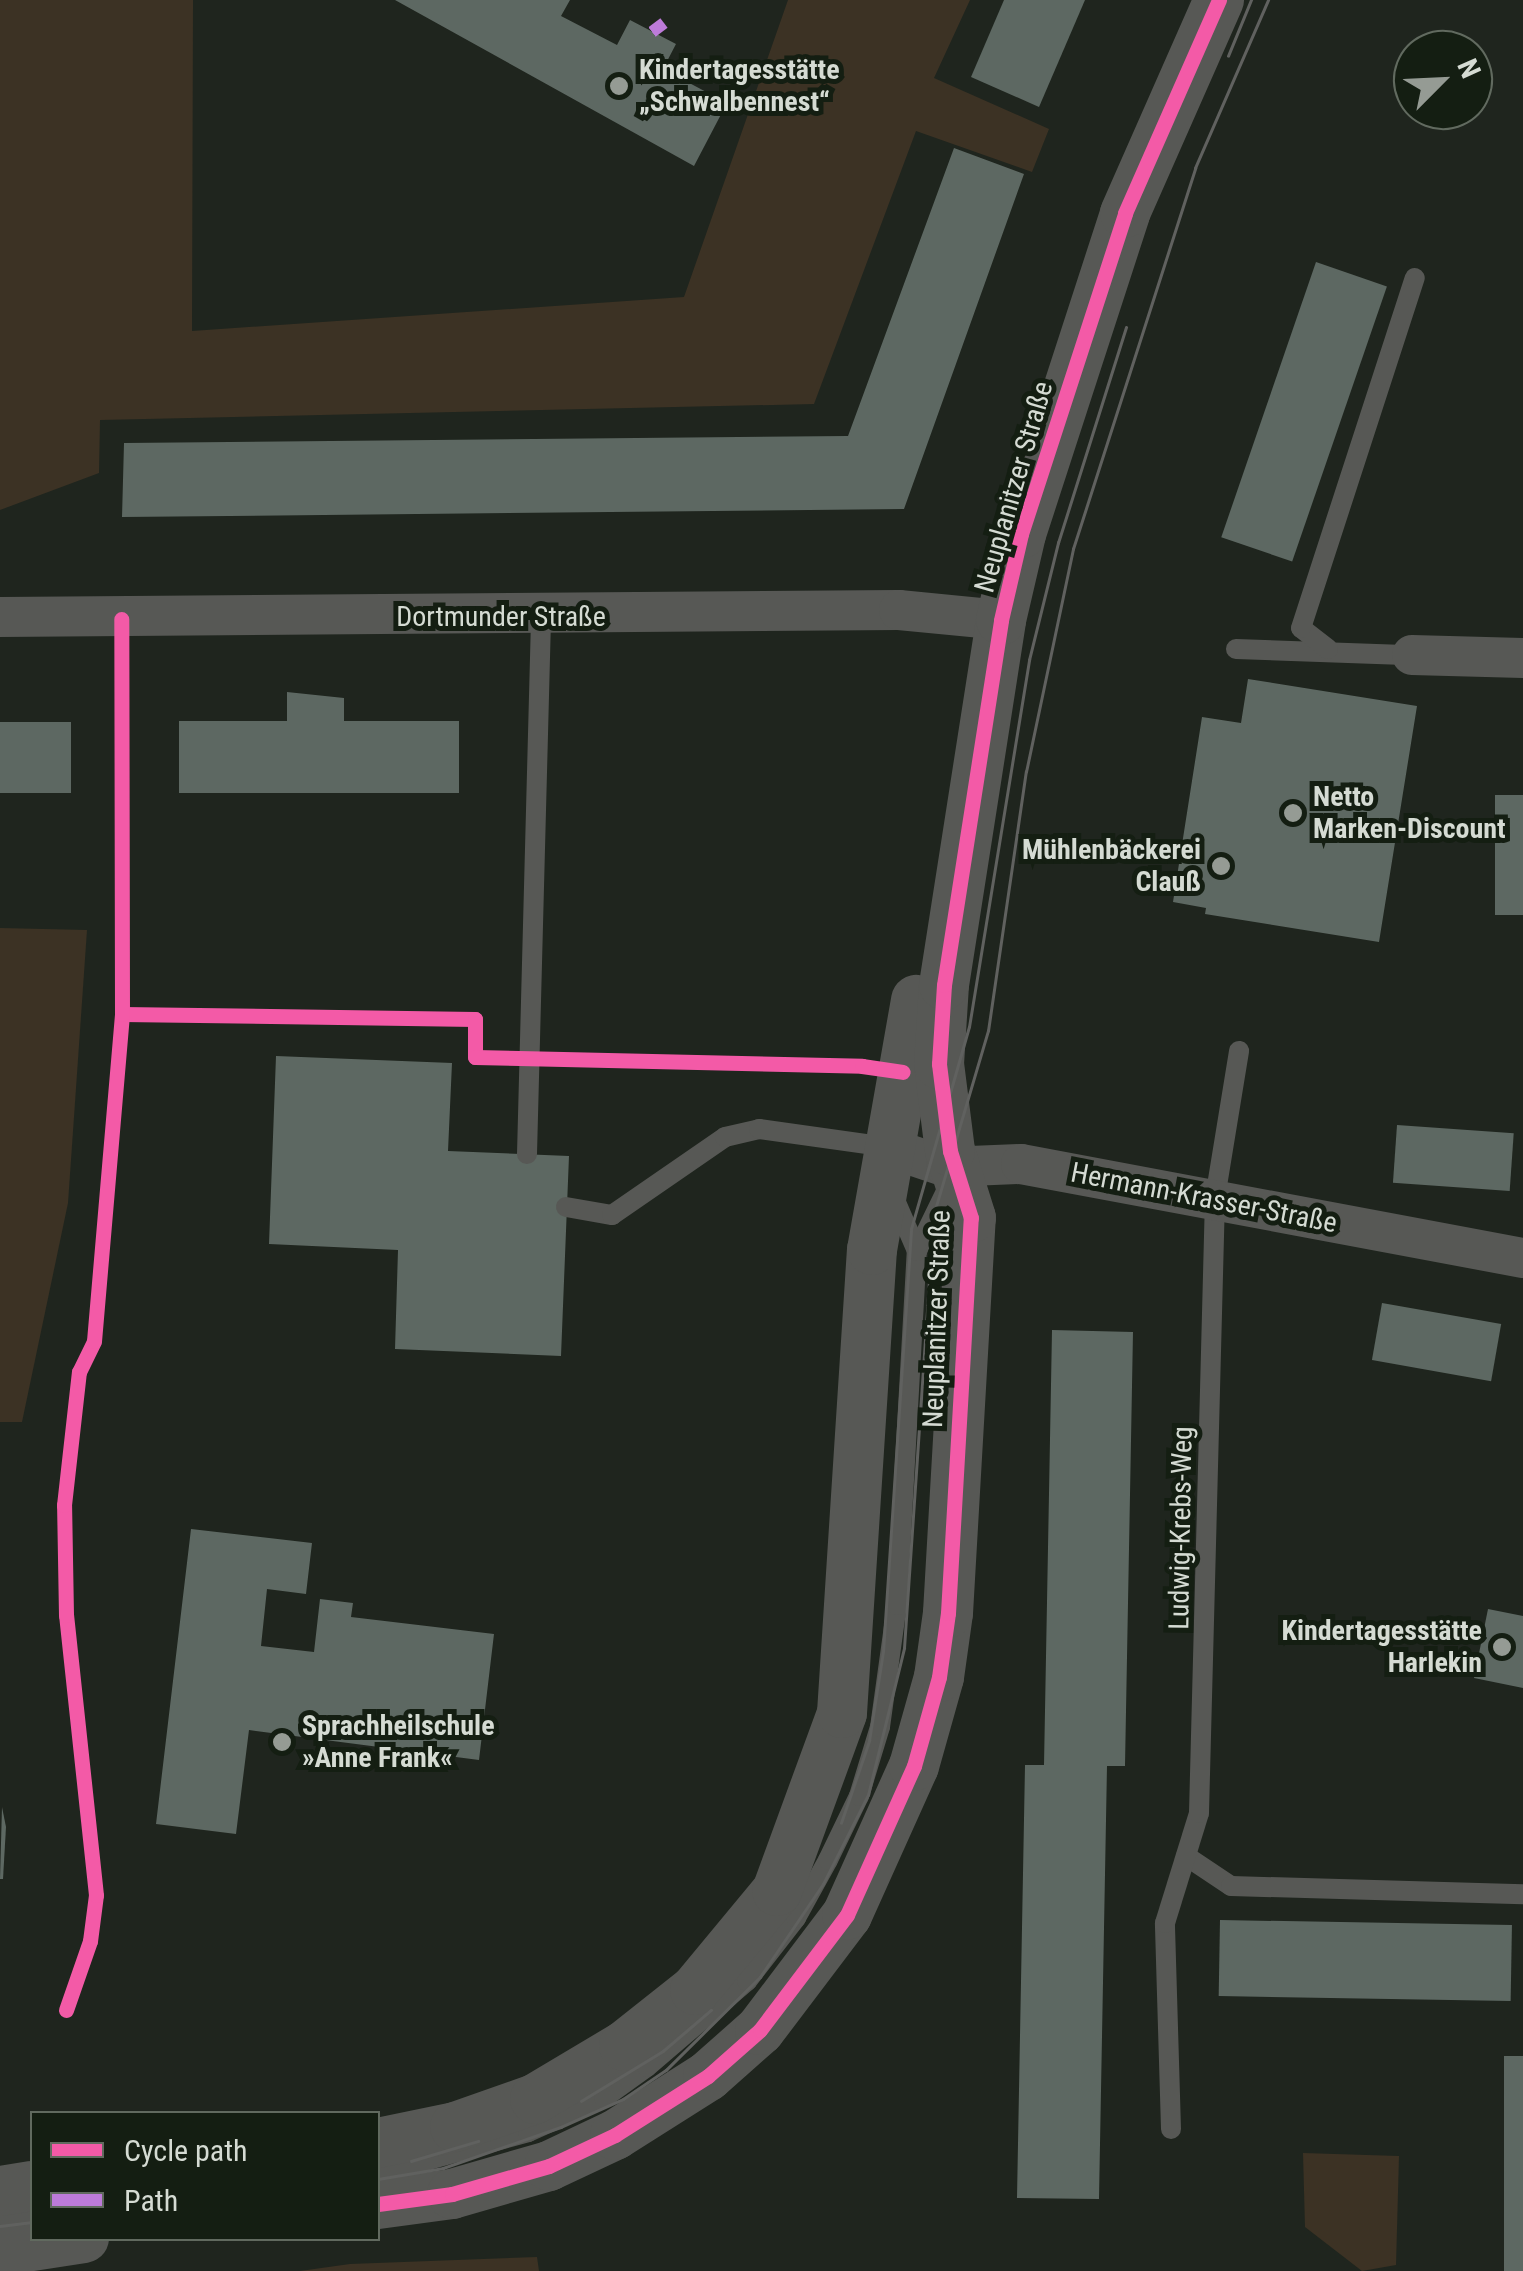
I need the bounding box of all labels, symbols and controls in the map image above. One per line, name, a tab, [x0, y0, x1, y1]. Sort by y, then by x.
north arrow	[1393, 30, 1493, 130]
place label: Kindertagesstätte „Schwalbennest“	[639, 53, 840, 119]
text: N	[1450, 54, 1488, 83]
marker: Kindertagesstätte „Schwalbennest“	[608, 75, 630, 97]
street label: Neuplanitzer Straße	[968, 378, 1060, 596]
street label: Dortmunder Straße	[396, 600, 606, 634]
place label: Netto Marken-Discount	[1313, 780, 1506, 846]
marker: Netto Marken-Discount	[1282, 802, 1304, 824]
place label: Mühlenbäckerei Clauß	[1022, 833, 1201, 899]
marker: Mühlenbäckerei Clauß	[1210, 855, 1232, 877]
street label: Hermann-Krasser-Straße	[1068, 1156, 1340, 1240]
street label: Neuplanitzer Straße	[916, 1209, 958, 1429]
street label: Ludwig-Krebs-Weg	[1162, 1426, 1200, 1630]
place label: Kindertagesstätte Harlekin	[1281, 1614, 1482, 1680]
marker: Kindertagesstätte Harlekin	[1491, 1636, 1513, 1658]
place label: Sprachheilschule »Anne Frank«	[302, 1709, 495, 1775]
marker: Sprachheilschule »Anne Frank«	[271, 1731, 293, 1753]
legend	[30, 2111, 380, 2241]
text: Cycle path	[124, 2133, 248, 2168]
text: Path	[124, 2183, 178, 2218]

